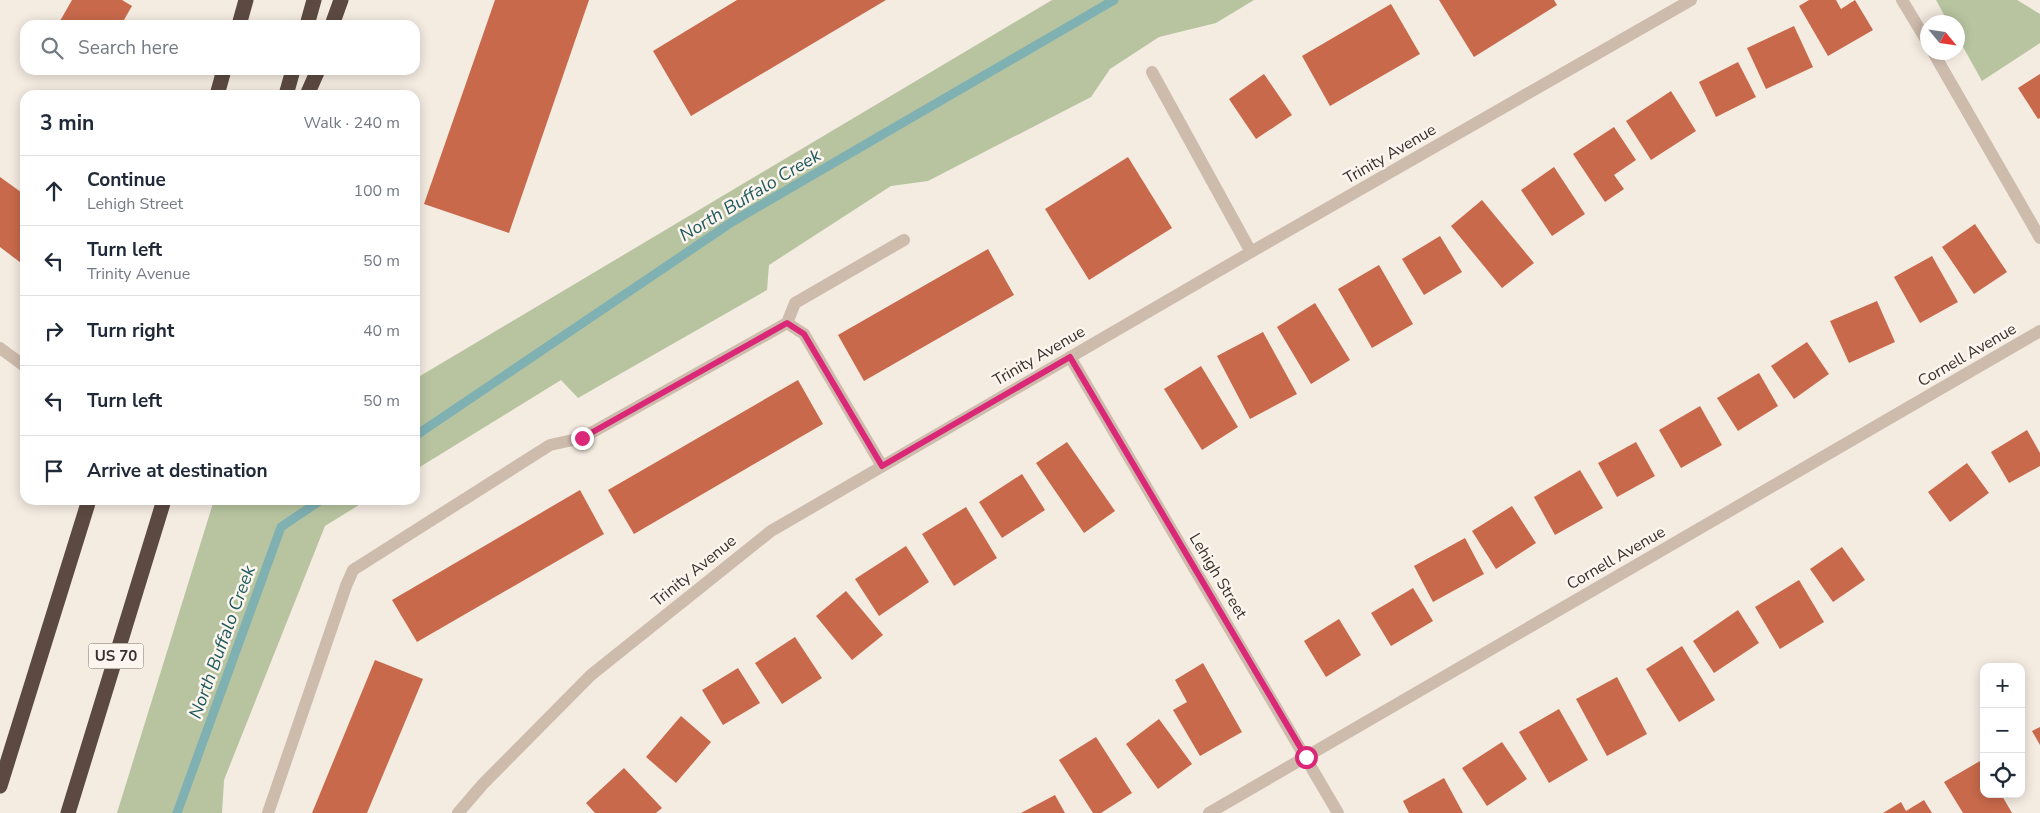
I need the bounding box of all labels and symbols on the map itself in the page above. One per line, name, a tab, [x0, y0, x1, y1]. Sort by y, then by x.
north arrow	[1920, 15, 1965, 60]
street label: Trinity Avenue	[1340, 119, 1440, 189]
water label: North Buffalo Creek	[675, 143, 826, 247]
street label: Cornell Avenue	[1914, 318, 2020, 392]
street label: Trinity Avenue	[989, 321, 1089, 391]
route end	[571, 427, 594, 450]
street label: Cornell Avenue	[1563, 521, 1669, 595]
street label: Lehigh Street	[1184, 529, 1252, 623]
street label: Trinity Avenue	[647, 530, 741, 612]
water label: North Buffalo Creek	[183, 561, 261, 722]
road number: US 70	[88, 644, 144, 668]
route start	[1295, 746, 1318, 769]

